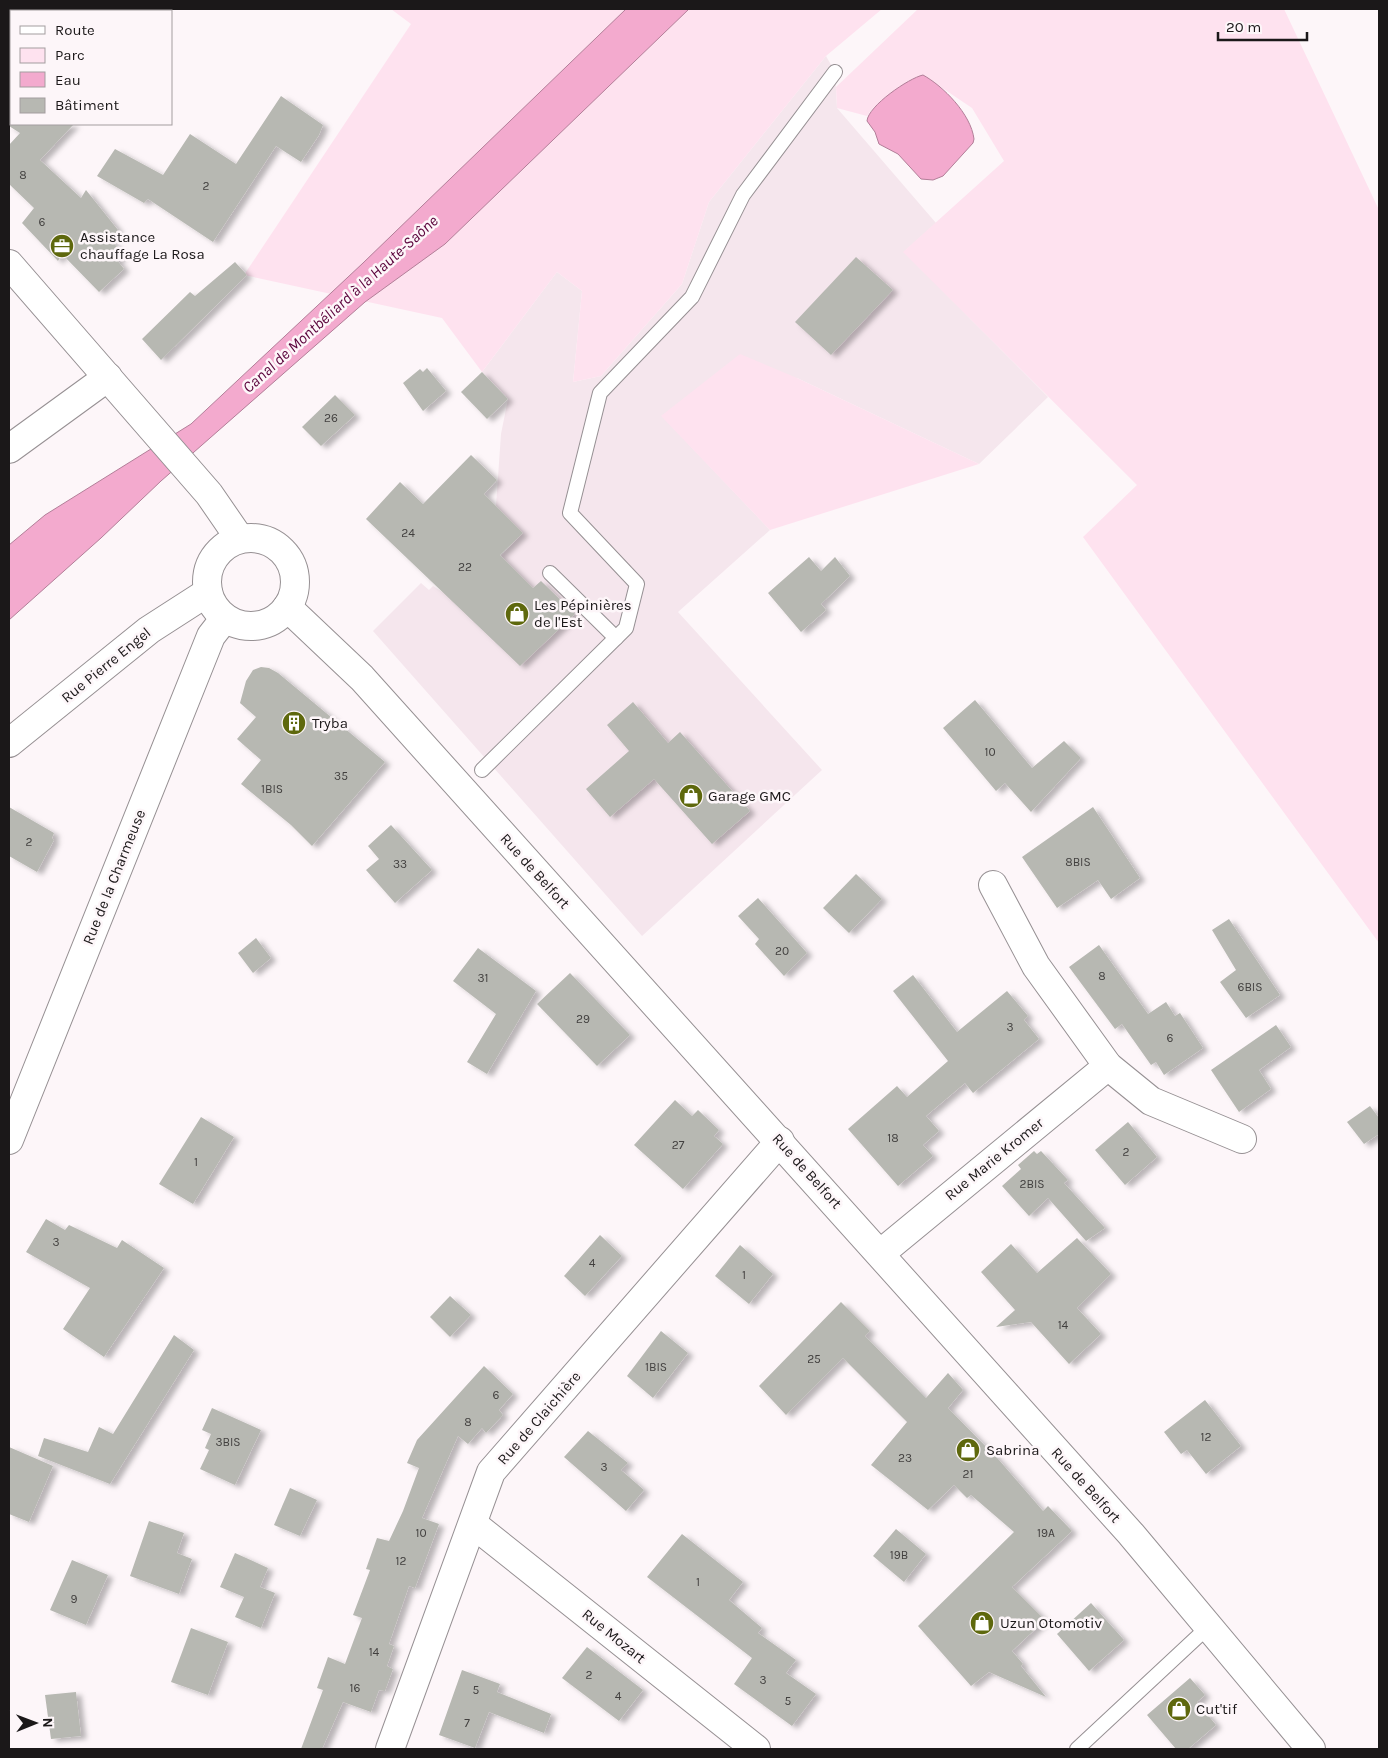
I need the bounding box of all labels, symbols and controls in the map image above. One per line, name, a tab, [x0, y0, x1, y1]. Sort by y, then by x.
legend	[10, 10, 172, 125]
scale bar	[1218, 10, 1307, 42]
text: 20 m	[1226, 18, 1261, 36]
text: Route	[55, 21, 95, 39]
text: Parc	[55, 46, 85, 64]
text: Eau	[55, 71, 81, 89]
text: Bâtiment	[55, 96, 119, 114]
house number: 8	[19, 168, 27, 182]
house number: 2	[203, 179, 210, 193]
water label: Canal de Montbéliard à la Haute-Saône	[238, 211, 442, 397]
house number: 6	[39, 215, 46, 229]
place label: Assistance chauffage La Rosa	[80, 228, 205, 263]
office icon: Assistance chauffage La Rosa	[49, 233, 75, 259]
house number: 26	[324, 411, 338, 425]
house number: 24	[401, 526, 415, 540]
house number: 22	[458, 560, 472, 574]
place label: Les Pépinières de l'Est	[534, 596, 632, 631]
shop icon: Les Pépinières de l'Est	[504, 601, 530, 627]
street label: Rue Pierre Engel	[58, 623, 154, 707]
building icon: Tryba	[281, 710, 307, 736]
place label: Tryba	[312, 714, 348, 732]
house number: 10	[984, 745, 996, 759]
house number: 35	[334, 769, 348, 783]
house number: 1BIS	[261, 782, 283, 796]
shop icon: Garage GMC	[678, 783, 704, 809]
place label: Garage GMC	[708, 787, 791, 805]
street label: Rue de la Charmeuse	[79, 807, 149, 947]
street label: Rue de Belfort	[496, 830, 574, 913]
house number: 2	[26, 835, 33, 849]
house number: 8BIS	[1065, 855, 1091, 869]
house number: 33	[393, 857, 407, 871]
house number: 20	[775, 944, 789, 958]
house number: 8	[1098, 969, 1106, 983]
house number: 31	[477, 971, 489, 985]
house number: 6BIS	[1238, 980, 1262, 994]
house number: 29	[576, 1012, 590, 1026]
house number: 3	[1006, 1020, 1014, 1034]
house number: 6	[1167, 1031, 1174, 1045]
street label: Rue Marie Kromer	[941, 1113, 1047, 1204]
street label: Rue de Belfort	[768, 1130, 846, 1213]
house number: 18	[887, 1131, 899, 1145]
house number: 27	[672, 1138, 685, 1152]
house number: 2	[1123, 1145, 1130, 1159]
house number: 1	[194, 1155, 198, 1169]
house number: 2BIS	[1019, 1177, 1045, 1191]
house number: 3	[52, 1235, 60, 1249]
house number: 4	[589, 1256, 596, 1270]
house number: 1	[742, 1268, 746, 1282]
house number: 14	[1058, 1318, 1069, 1332]
house number: 25	[807, 1352, 821, 1366]
house number: 1BIS	[645, 1360, 667, 1374]
street label: Rue de Claichière	[494, 1368, 584, 1468]
house number: 6	[493, 1388, 500, 1402]
house number: 8	[464, 1415, 472, 1429]
house number: 12	[1201, 1430, 1212, 1444]
house number: 3BIS	[215, 1435, 241, 1449]
shop icon: Sabrina	[955, 1437, 981, 1463]
place label: Sabrina	[986, 1441, 1039, 1459]
street label: Rue de Belfort	[1047, 1444, 1125, 1527]
house number: 23	[898, 1451, 912, 1465]
house number: 3	[600, 1460, 608, 1474]
house number: 21	[963, 1467, 973, 1481]
house number: 10	[415, 1526, 427, 1540]
house number: 19A	[1037, 1526, 1055, 1540]
house number: 19B	[890, 1548, 908, 1562]
house number: 12	[396, 1554, 407, 1568]
house number: 1	[696, 1575, 700, 1589]
house number: 9	[71, 1592, 78, 1606]
street label: Rue Mozart	[578, 1605, 650, 1667]
shop icon: Uzun Otomotiv	[969, 1610, 995, 1636]
place label: Uzun Otomotiv	[1000, 1614, 1102, 1632]
house number: 14	[369, 1645, 380, 1659]
house number: 2	[586, 1668, 593, 1682]
house number: 3	[759, 1673, 767, 1687]
house number: 16	[350, 1681, 361, 1695]
house number: 5	[473, 1683, 480, 1697]
house number: 4	[615, 1689, 622, 1703]
house number: 5	[785, 1694, 792, 1708]
shop icon: Cut'tif	[1166, 1696, 1192, 1722]
north arrow	[10, 1698, 60, 1748]
place label: Cut'tif	[1196, 1700, 1238, 1718]
house number: 7	[464, 1716, 470, 1730]
text: N	[39, 1718, 56, 1728]

